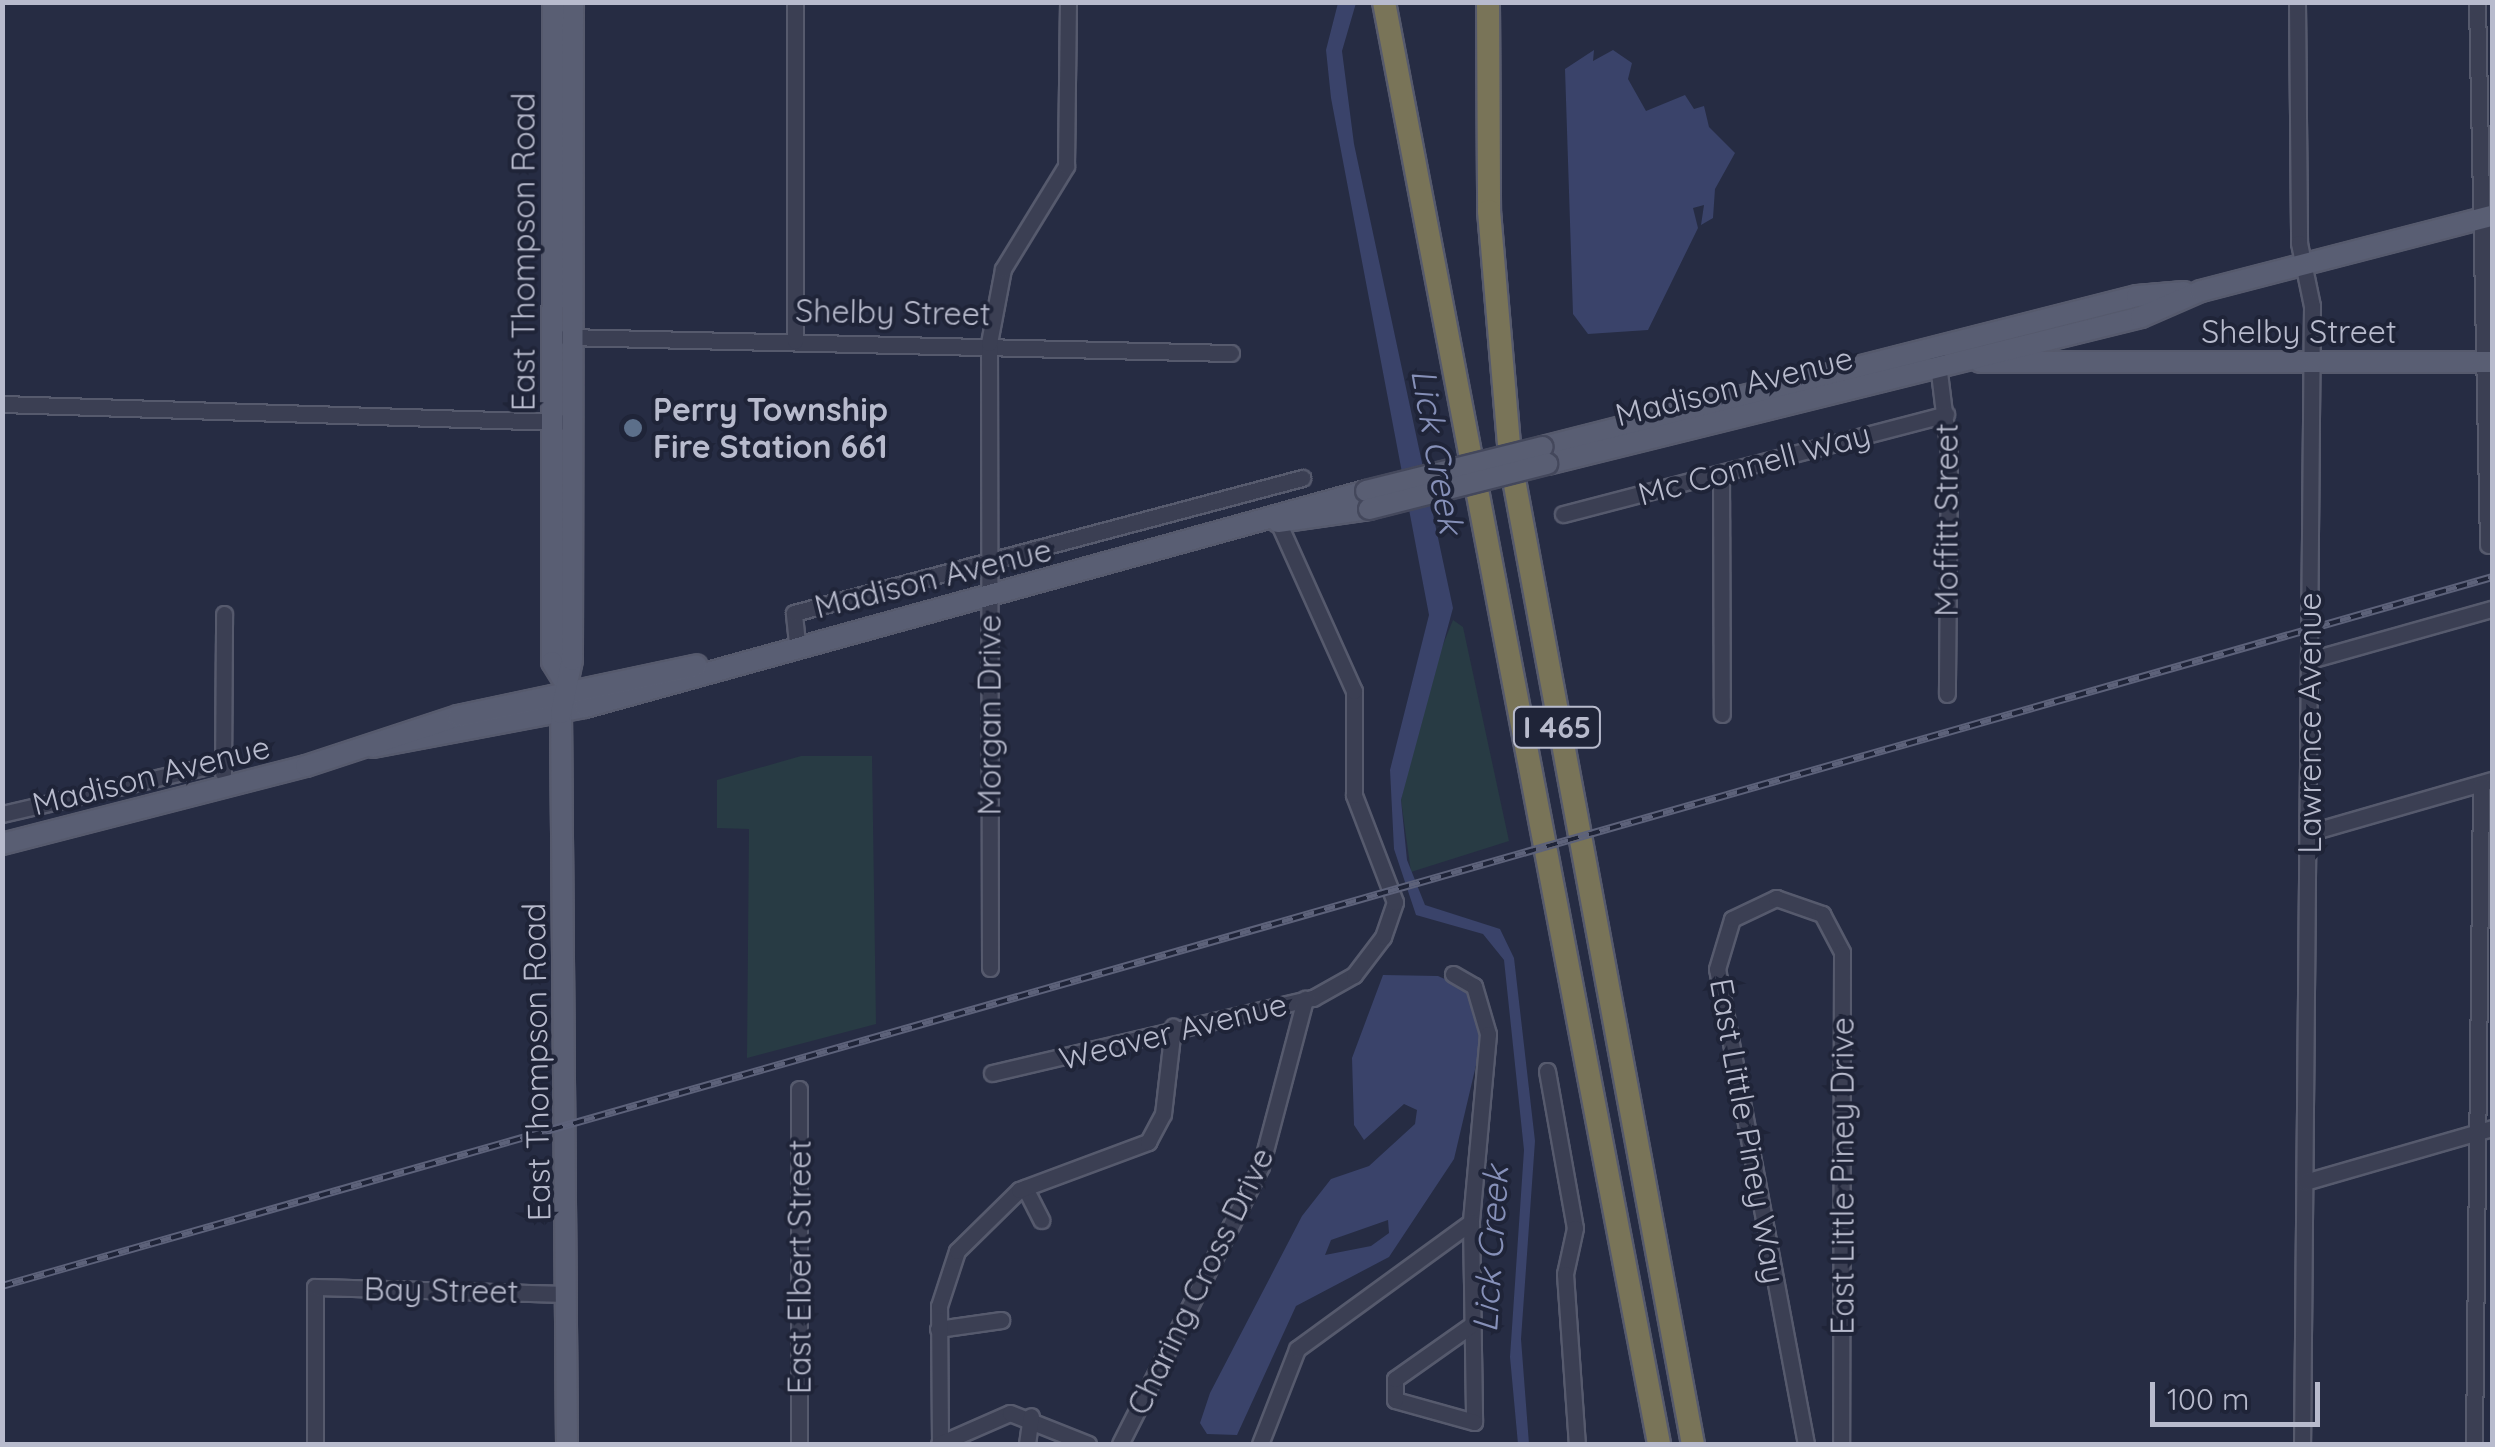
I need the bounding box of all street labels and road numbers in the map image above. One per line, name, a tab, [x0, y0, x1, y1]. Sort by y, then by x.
street label: East Thompson Road	[504, 93, 542, 411]
street label: Shelby Street	[795, 291, 991, 333]
street label: Shelby Street	[2201, 312, 2397, 350]
street label: Madison Avenue	[1611, 338, 1857, 434]
street label: Mc Connell Way	[1634, 415, 1874, 513]
street label: Moffitt Street	[1927, 423, 1965, 617]
street label: Madison Avenue	[810, 530, 1056, 626]
street label: Lawrence Avenue	[2290, 592, 2328, 854]
street label: Morgan Drive	[970, 614, 1008, 816]
road number: I 465	[1512, 702, 1602, 752]
street label: Madison Avenue	[28, 727, 274, 823]
street label: East Thompson Road	[514, 902, 558, 1222]
street label: East Little Piney Way	[1702, 976, 1794, 1286]
street label: Weaver Avenue	[1055, 984, 1291, 1078]
street label: East Little Piney Drive	[1823, 1017, 1861, 1335]
street label: East Elbert Street	[780, 1140, 818, 1394]
street label: Charing Cross Drive	[1119, 1141, 1281, 1421]
street label: Bay Street	[363, 1269, 519, 1311]

